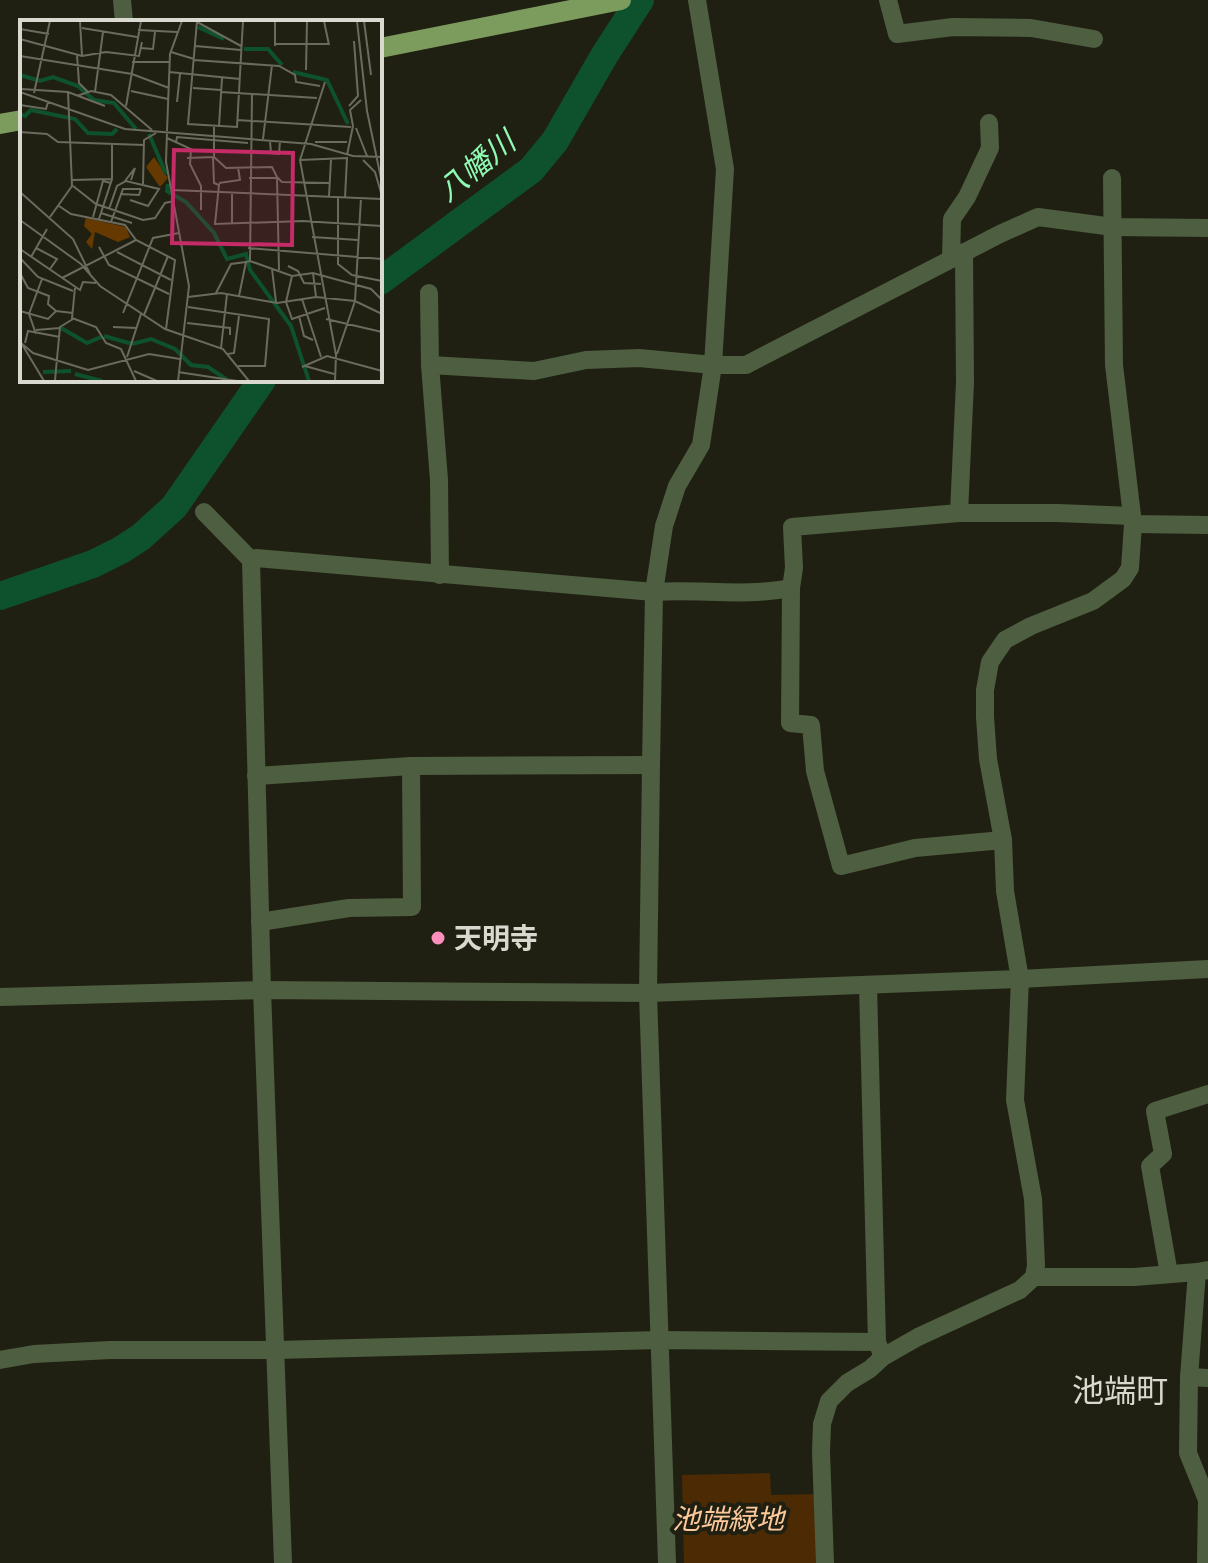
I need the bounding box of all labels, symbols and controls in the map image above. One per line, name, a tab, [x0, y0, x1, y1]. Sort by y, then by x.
inset map	[20, 20, 382, 382]
water label: 八幡川	[431, 123, 524, 207]
place label: 天明寺	[454, 923, 538, 954]
marker: 天明寺	[429, 929, 447, 947]
district label: 池端町	[1072, 1373, 1168, 1409]
park label: 池端緑地	[672, 1504, 787, 1535]

